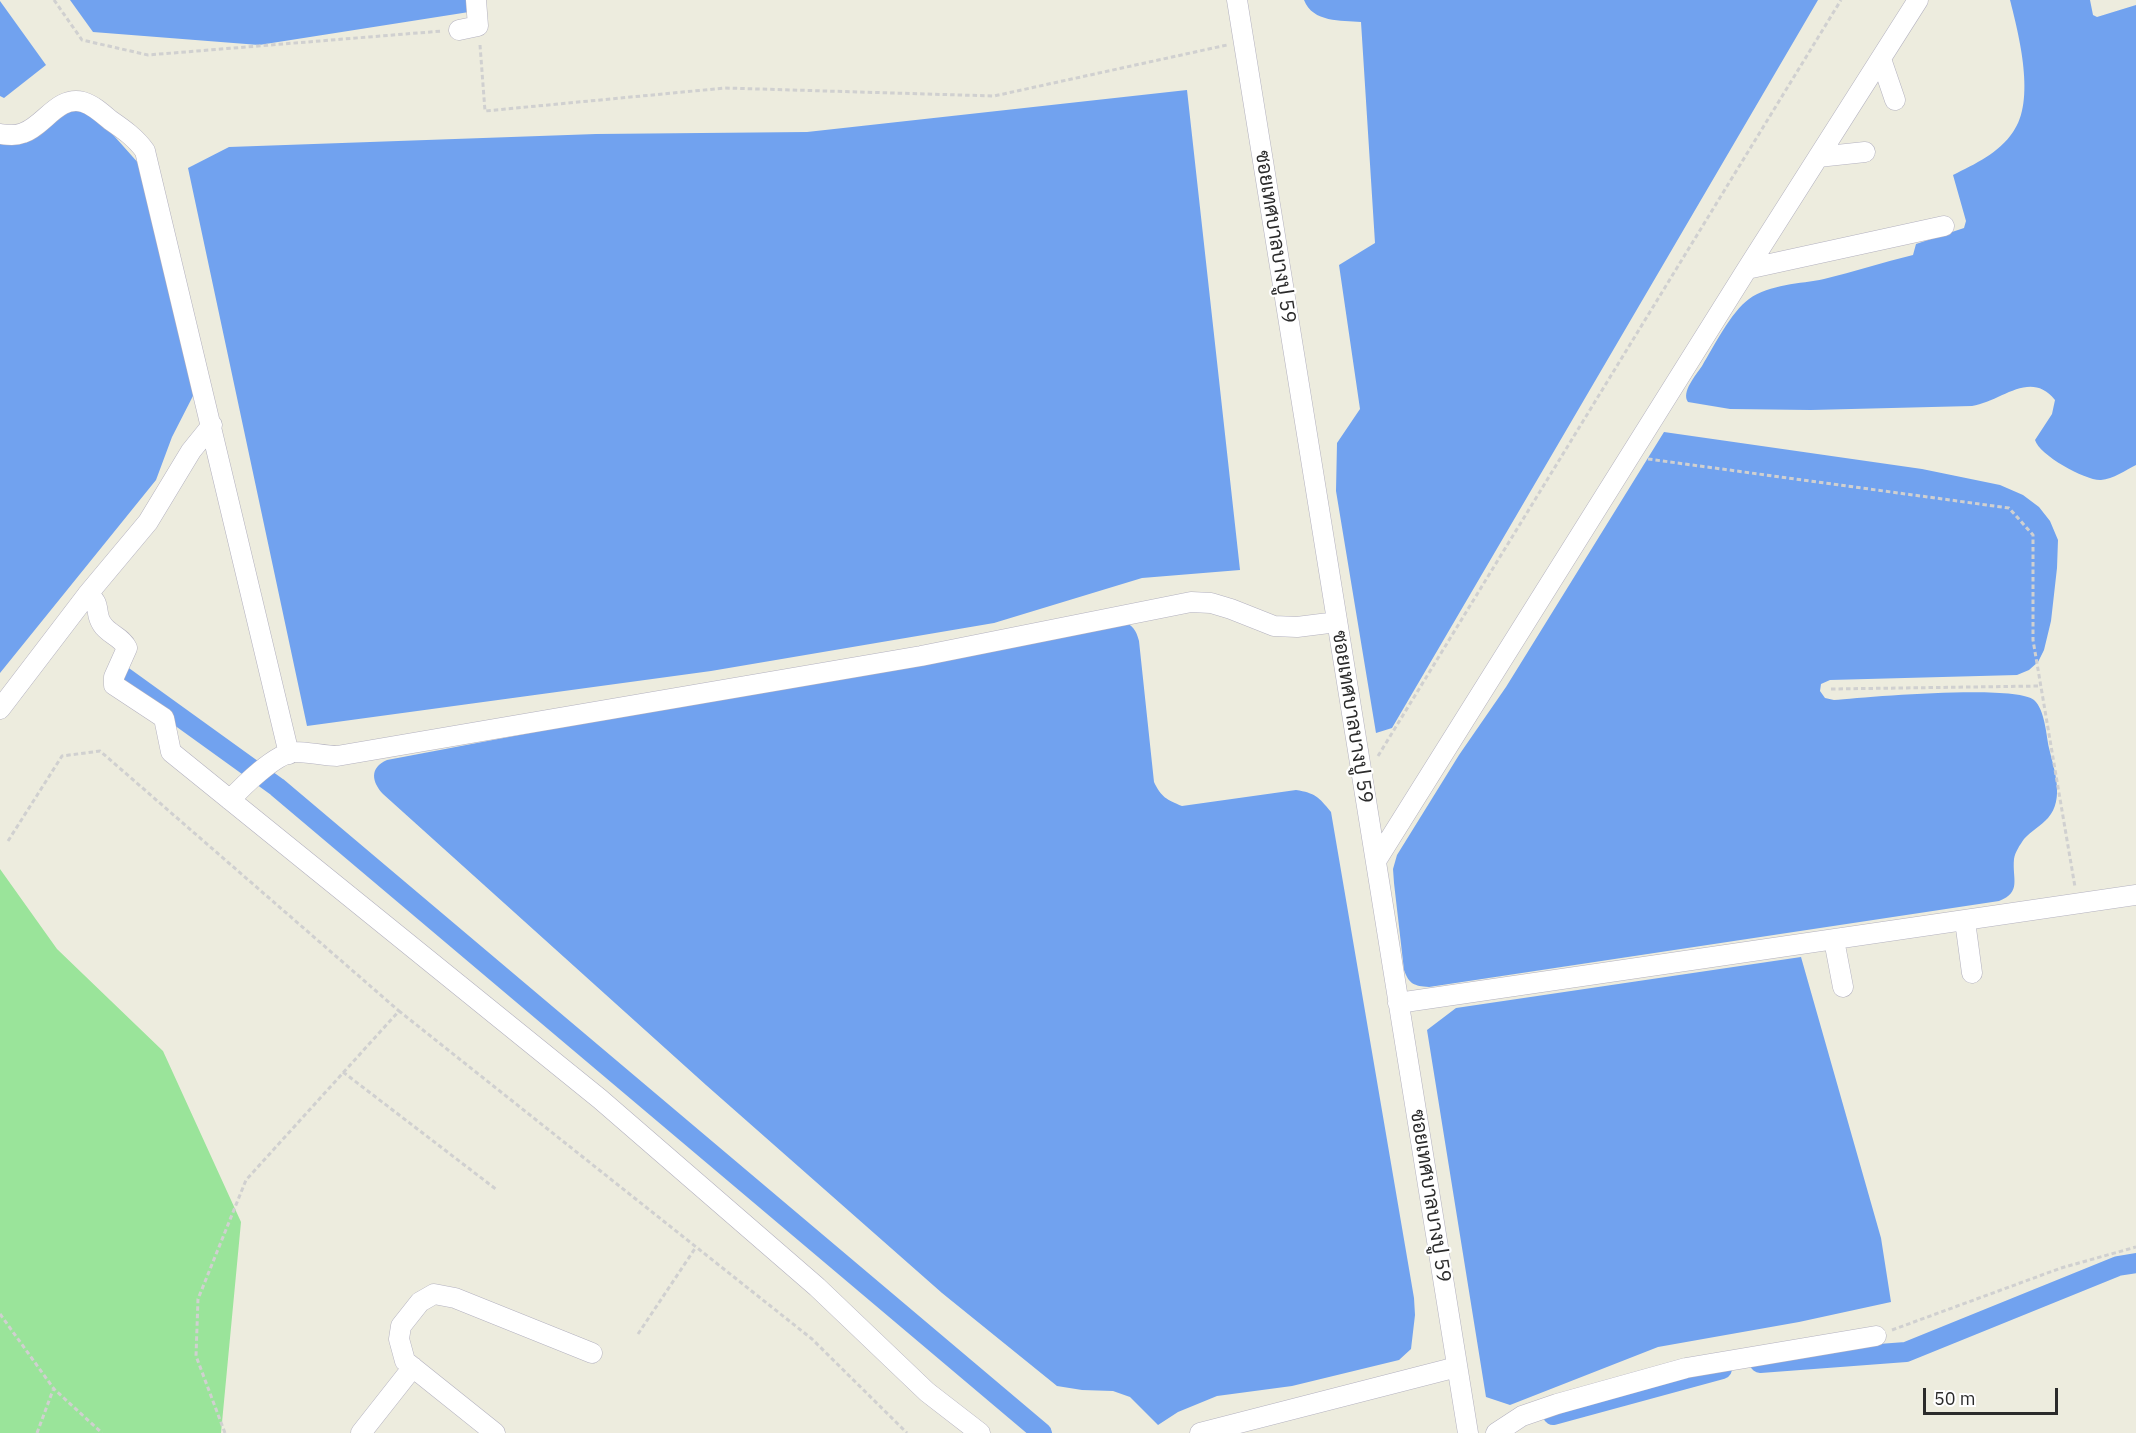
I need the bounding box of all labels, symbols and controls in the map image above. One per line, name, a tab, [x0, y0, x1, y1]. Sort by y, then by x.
street label: ซอยเทศบาลบางปู 59	[1249, 149, 1301, 325]
street label: ซอยเทศบาลบางปู 59	[1326, 629, 1378, 805]
street label: ซอยเทศบาลบางปู 59	[1404, 1108, 1456, 1284]
scale bar	[1926, 1376, 2061, 1414]
text: 50 m	[1934, 1387, 1976, 1410]

